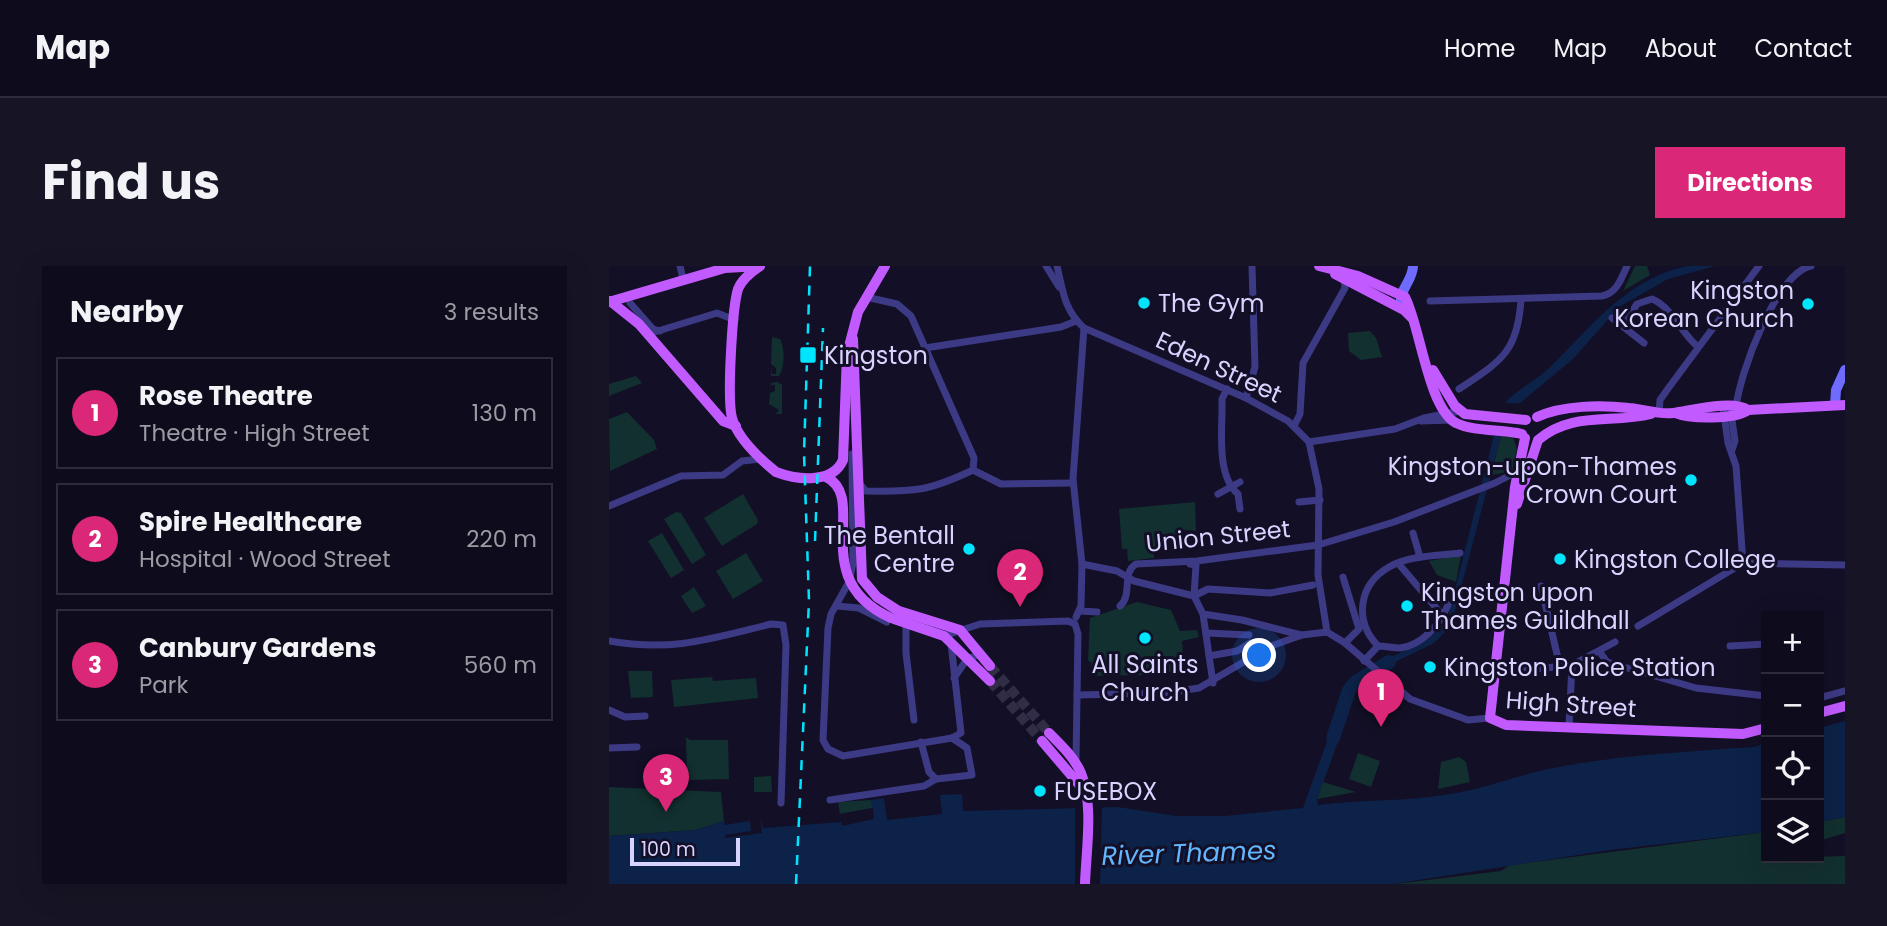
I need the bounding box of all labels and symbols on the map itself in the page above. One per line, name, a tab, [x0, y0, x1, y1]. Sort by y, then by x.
place label: Kingston Korean Church	[1614, 274, 1794, 335]
place label: The Gym	[1158, 287, 1265, 320]
marker: The Gym	[1136, 295, 1152, 311]
marker: Kingston Korean Church	[1800, 296, 1816, 312]
street label: Eden Street	[1151, 323, 1287, 411]
place label: Kingston	[824, 339, 928, 372]
marker: Kingston	[798, 345, 818, 365]
place label: Kingston-upon-Thames Crown Court	[1388, 450, 1677, 511]
marker: Kingston-upon-Thames Crown Court	[1683, 472, 1699, 488]
street label: Union Street	[1144, 512, 1292, 560]
place label: The Bentall Centre	[824, 519, 955, 580]
marker: The Bentall Centre	[961, 541, 977, 557]
place label: Kingston College	[1574, 543, 1776, 576]
pin: 2	[997, 549, 1043, 607]
marker: Kingston College	[1552, 551, 1568, 567]
place label: Kingston upon Thames Guildhall	[1421, 576, 1630, 637]
marker: Kingston upon Thames Guildhall	[1399, 598, 1415, 614]
marker: All Saints Church	[1137, 630, 1153, 646]
your location	[1242, 638, 1276, 672]
place label: All Saints Church	[1091, 648, 1199, 709]
place label: Kingston Police Station	[1444, 651, 1716, 684]
marker: Kingston Police Station	[1422, 659, 1438, 675]
pin: 1	[1358, 669, 1404, 727]
street label: High Street	[1505, 683, 1637, 725]
pin: 3	[643, 754, 689, 812]
place label: FUSEBOX	[1054, 775, 1157, 808]
marker: FUSEBOX	[1032, 783, 1048, 799]
water label: River Thames	[1101, 832, 1277, 874]
scale bar	[630, 835, 740, 867]

